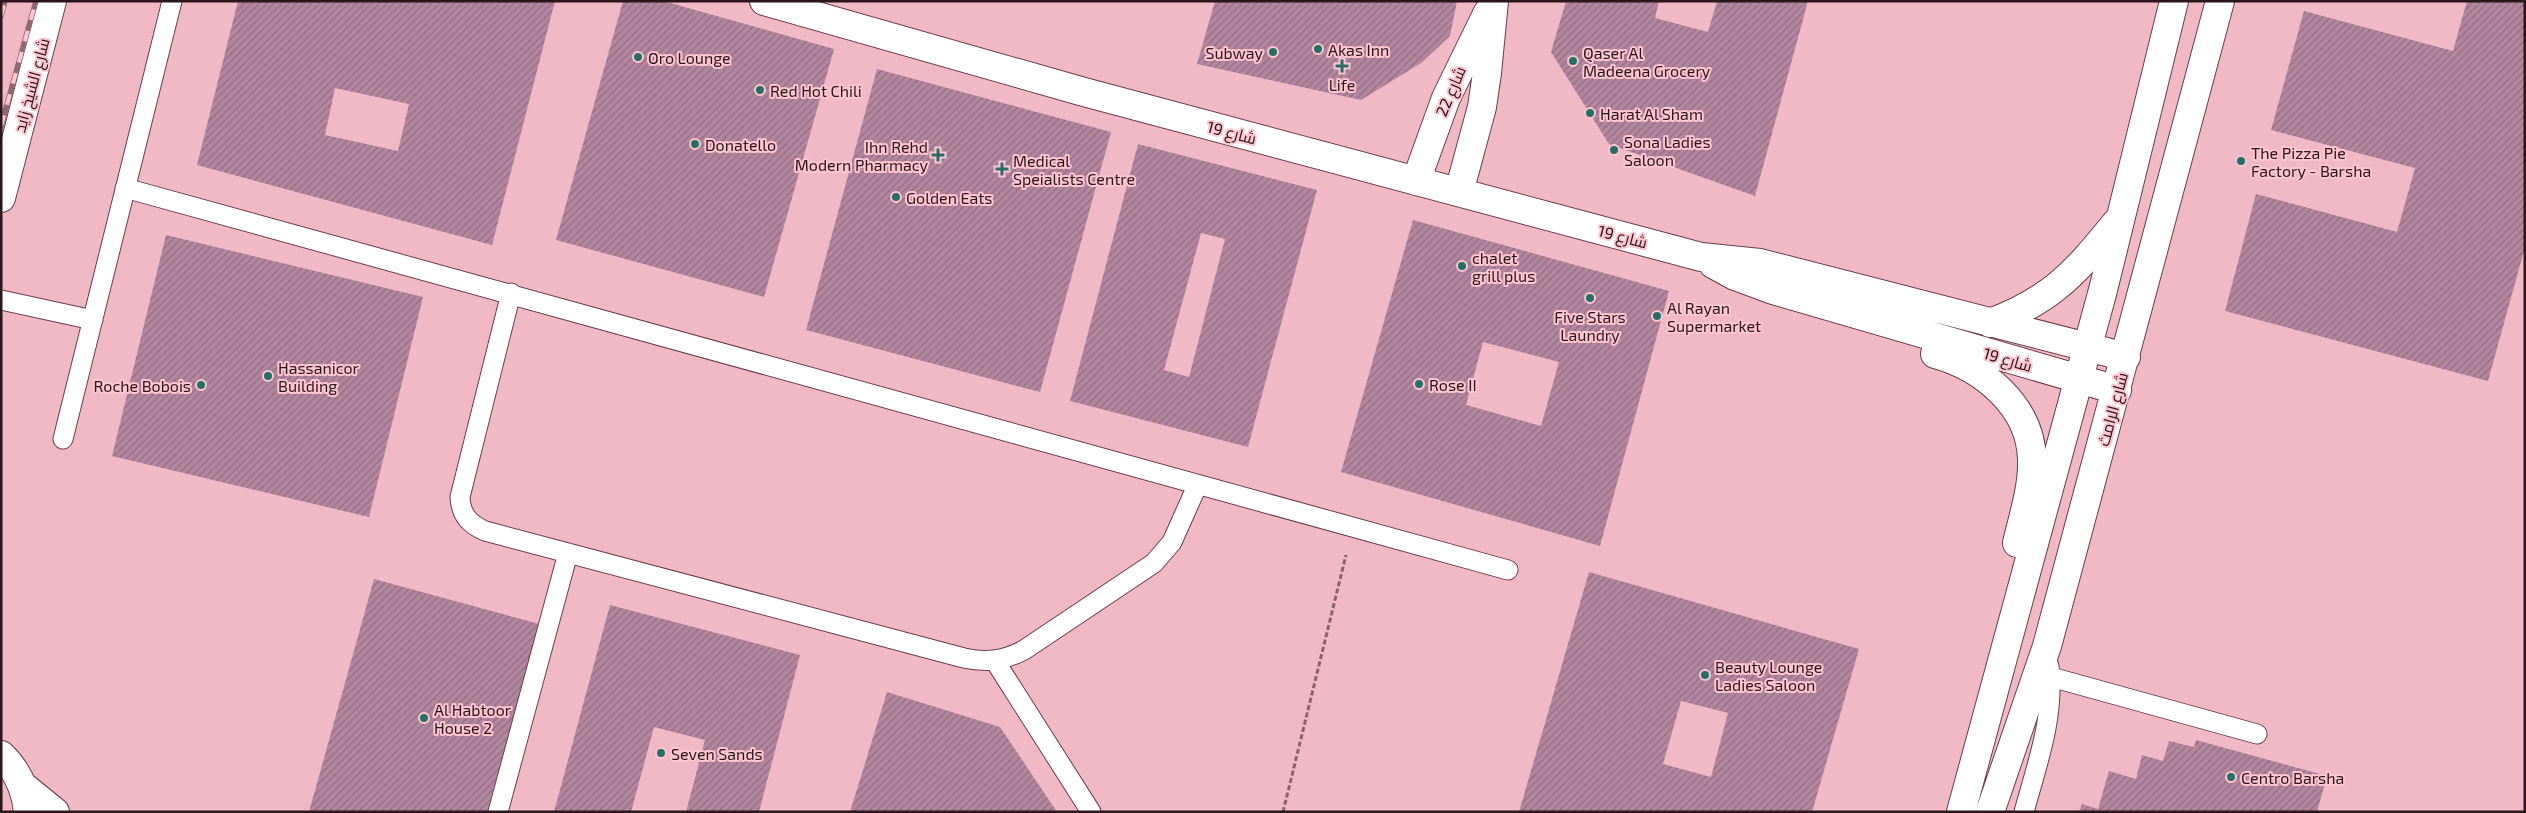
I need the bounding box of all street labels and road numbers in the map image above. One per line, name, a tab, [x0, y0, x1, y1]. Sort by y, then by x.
street label: شارع الشيخ زايد	[9, 36, 56, 135]
street label: شارع 22	[1431, 63, 1472, 120]
street label: شارع 19	[1205, 116, 1259, 151]
street label: شارع 19	[1596, 220, 1650, 255]
street label: شارع 19	[1980, 343, 2035, 378]
street label: شارع الرامث	[2093, 370, 2134, 449]

